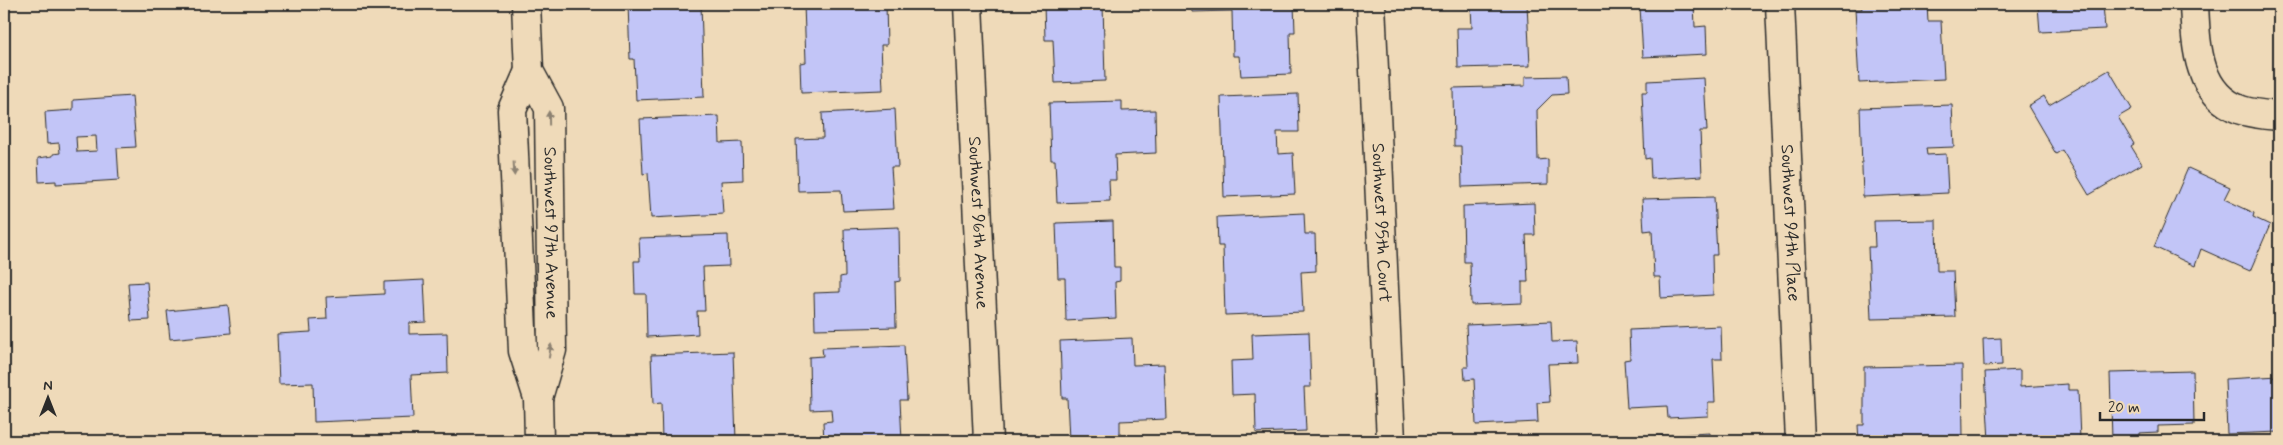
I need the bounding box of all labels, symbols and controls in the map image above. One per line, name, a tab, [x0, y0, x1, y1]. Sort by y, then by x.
one-way arrow	[545, 110, 553, 126]
street label: Southwest 96th Avenue	[962, 136, 994, 310]
street label: Southwest 95th Court	[1365, 143, 1397, 303]
street label: Southwest 94th Place	[1774, 144, 1806, 302]
street label: Southwest 97th Avenue	[537, 147, 564, 319]
one-way arrow	[511, 161, 519, 177]
one-way arrow	[547, 342, 555, 358]
north arrow	[22, 372, 72, 422]
text: N	[43, 377, 53, 395]
scale bar	[2100, 390, 2204, 422]
text: 20 m	[2108, 398, 2140, 418]

